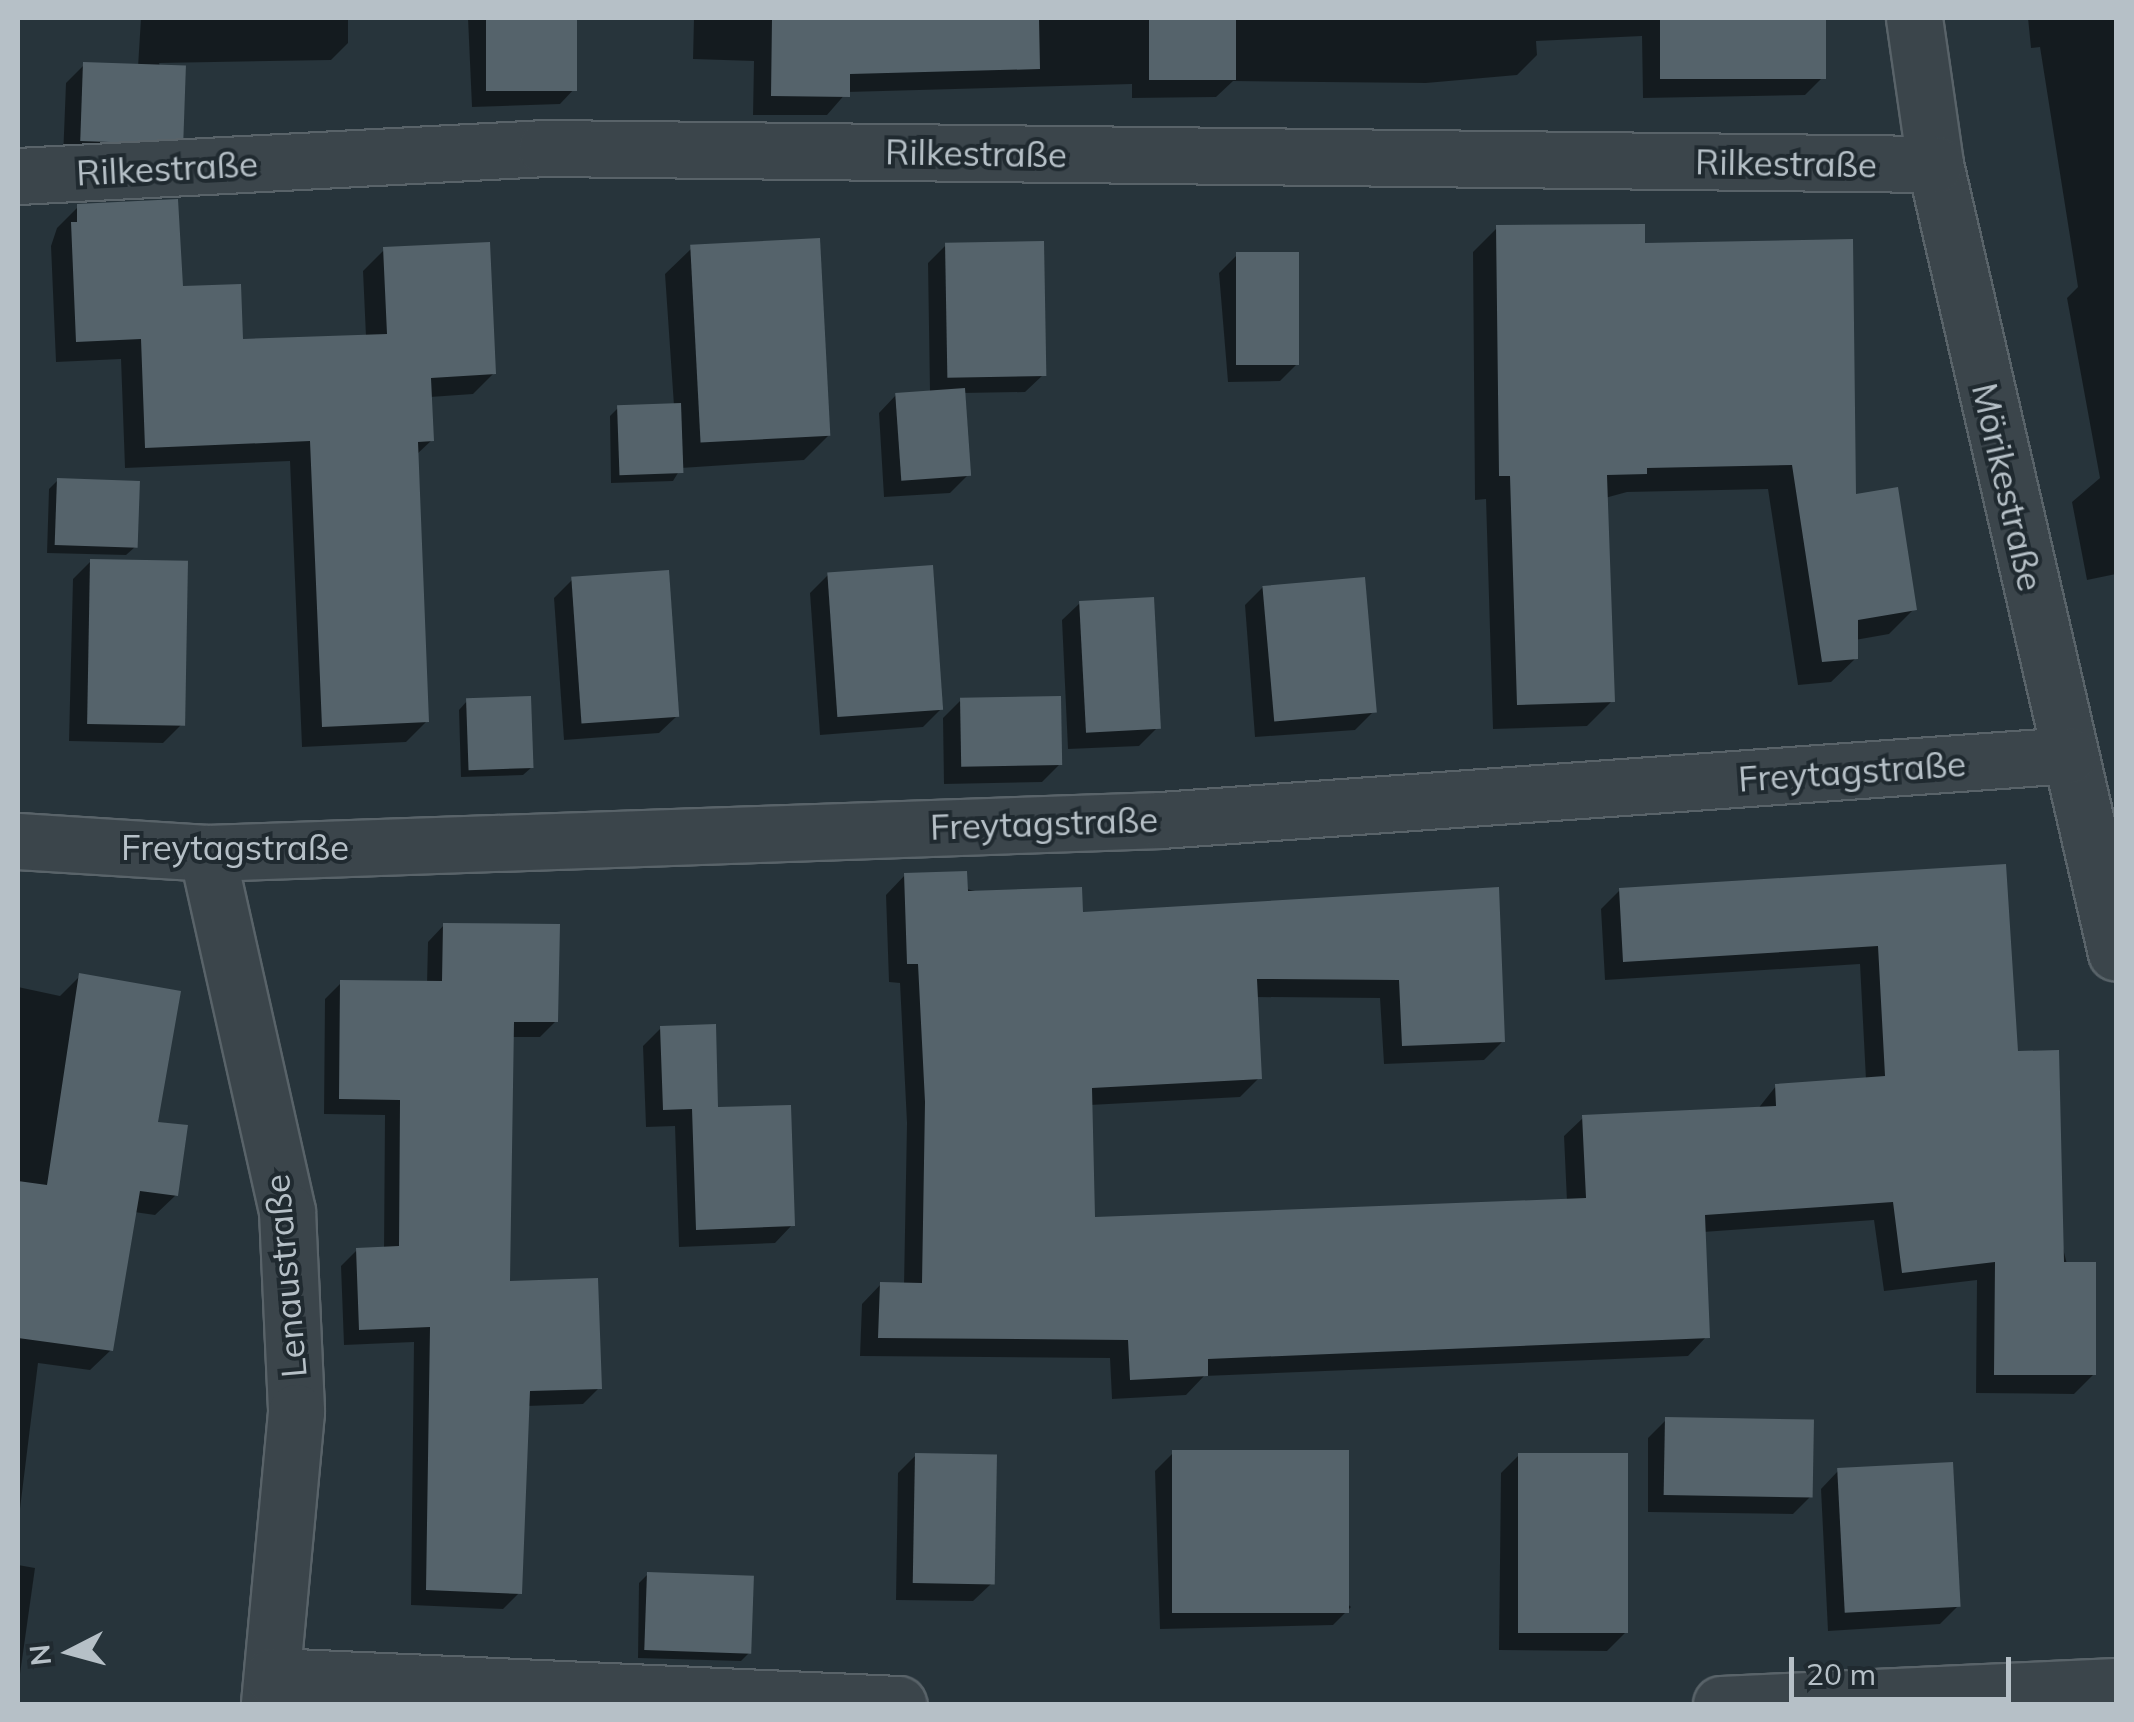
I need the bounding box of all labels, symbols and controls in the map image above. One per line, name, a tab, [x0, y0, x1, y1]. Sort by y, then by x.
street label: Rilkestraße	[885, 130, 1067, 176]
street label: Rilkestraße	[1695, 140, 1877, 186]
street label: Rilkestraße	[75, 142, 259, 194]
street label: Mörikestraße	[1964, 379, 2052, 595]
street label: Freytagstraße	[1737, 742, 1967, 800]
street label: Freytagstraße	[929, 798, 1159, 848]
street label: Freytagstraße	[121, 826, 349, 868]
street label: Lenaustraße	[255, 1173, 315, 1379]
north arrow	[20, 1602, 120, 1702]
scale bar	[1794, 1637, 2016, 1699]
text: N	[21, 1643, 58, 1668]
text: 20 m	[1806, 1655, 1876, 1693]

